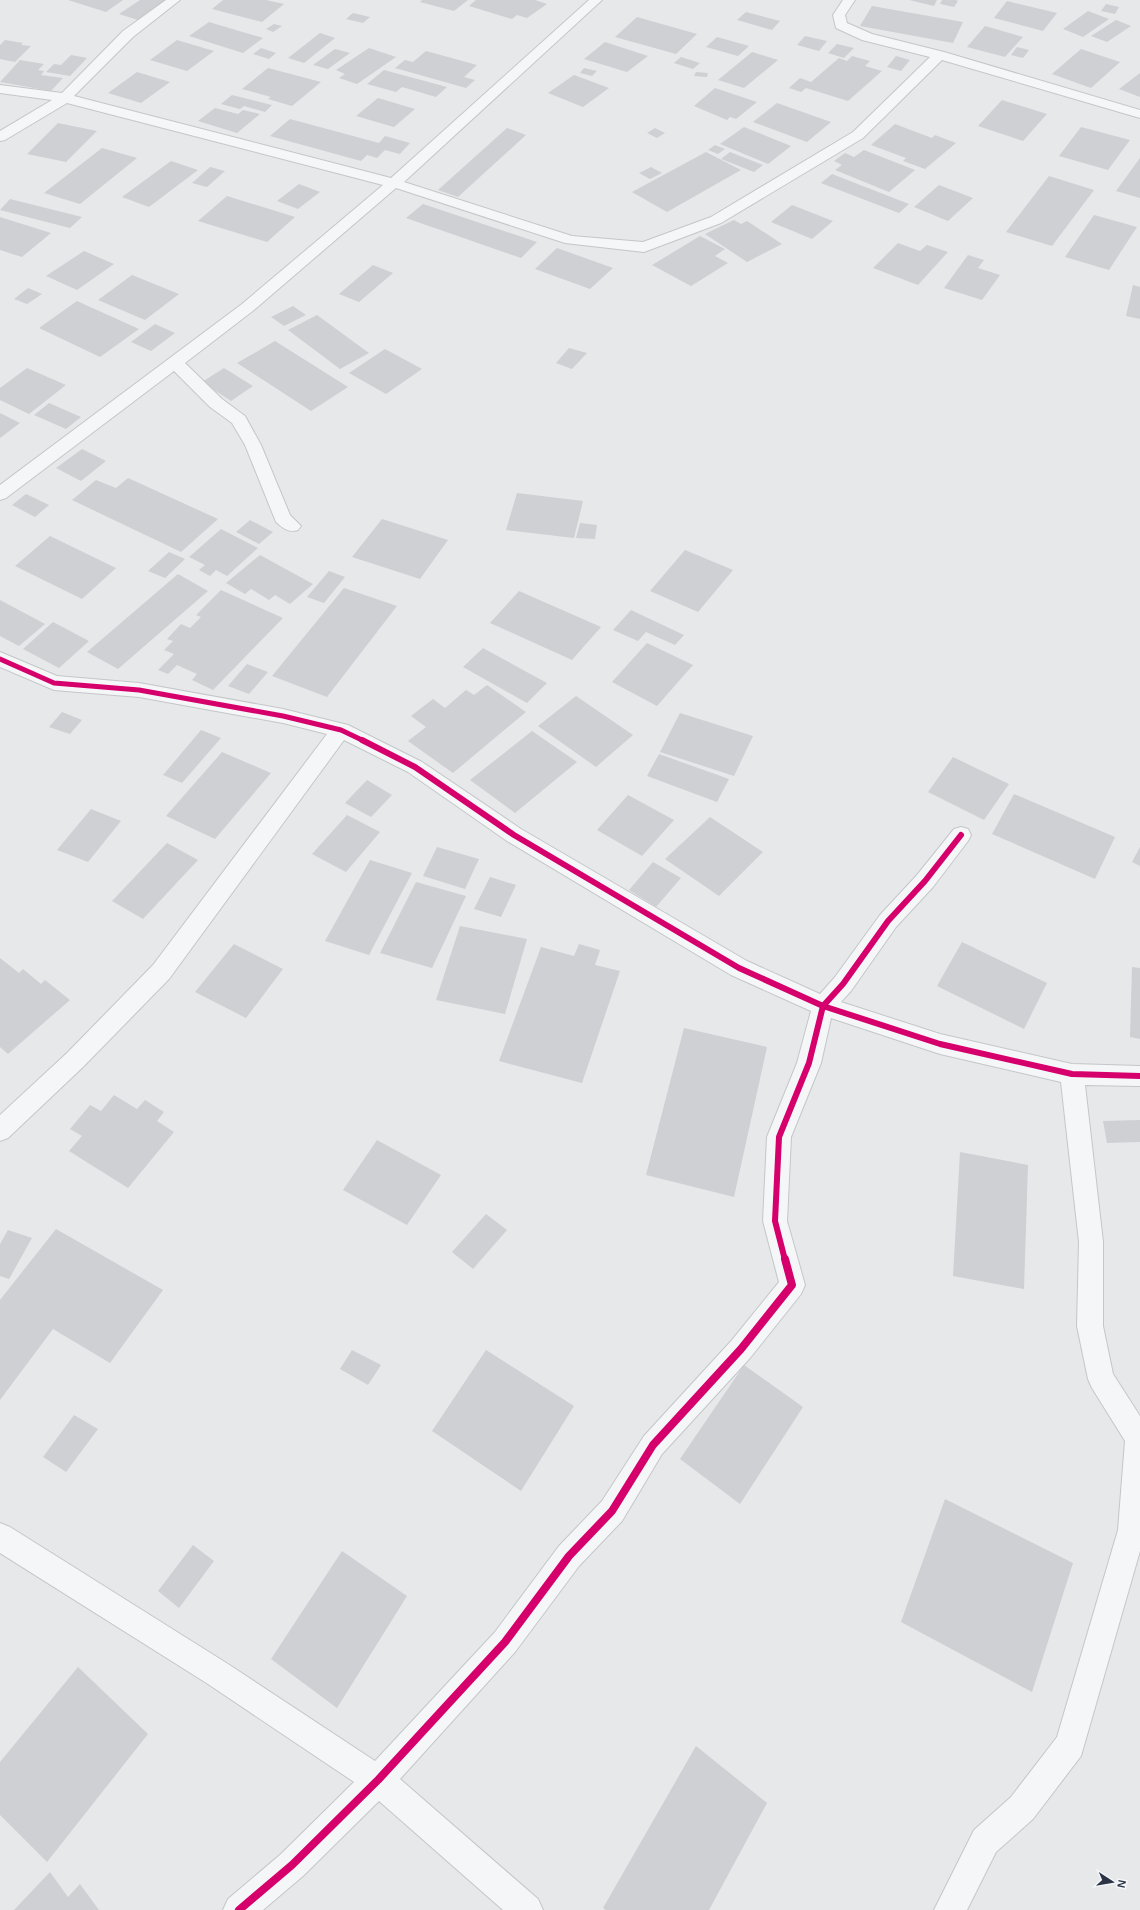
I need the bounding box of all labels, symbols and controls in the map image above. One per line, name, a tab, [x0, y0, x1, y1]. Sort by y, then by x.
north arrow	[1092, 1862, 1132, 1902]
text: N	[1115, 1879, 1128, 1889]

